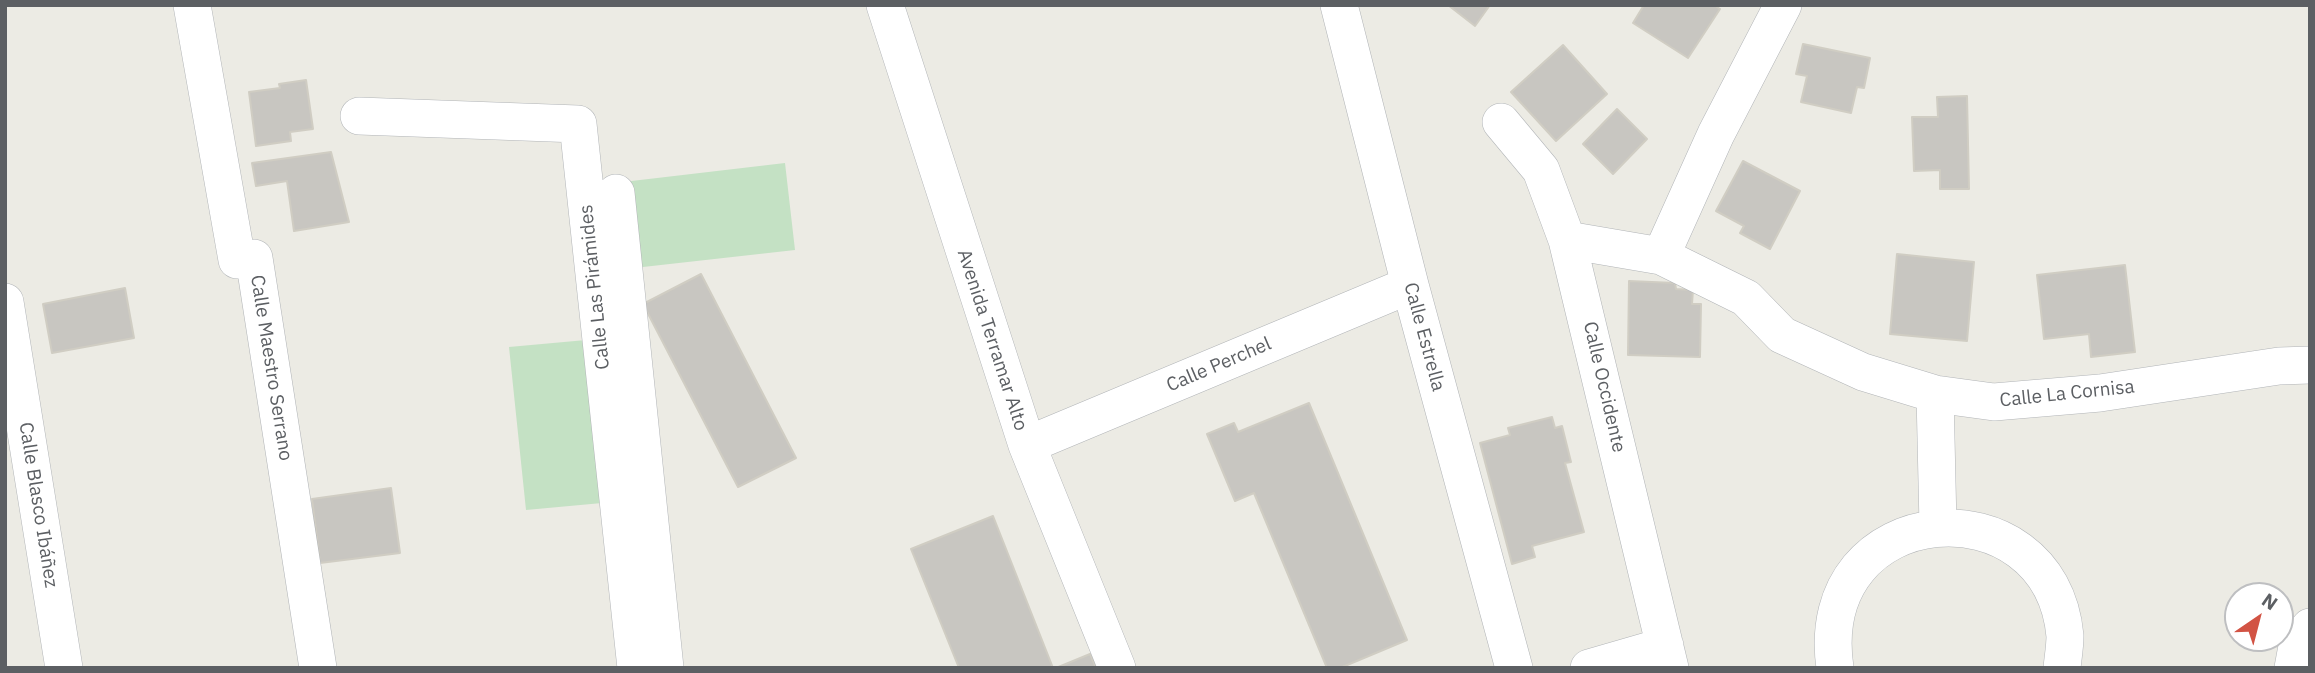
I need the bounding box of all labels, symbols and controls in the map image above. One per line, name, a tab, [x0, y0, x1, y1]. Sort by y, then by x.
street label: Calle Las Pirámides	[575, 203, 615, 371]
street label: Avenida Terramar Alto	[952, 246, 1032, 434]
street label: Calle Maestro Serrano	[245, 273, 297, 463]
street label: Calle Estrella	[1399, 280, 1449, 394]
street label: Calle Occidente	[1578, 319, 1630, 455]
street label: Calle Perchel	[1163, 333, 1275, 397]
street label: Calle La Cornisa	[1998, 376, 2136, 412]
street label: Calle Blasco Ibáñez	[14, 421, 62, 589]
north arrow	[2224, 582, 2294, 652]
text: N	[2257, 588, 2282, 615]

